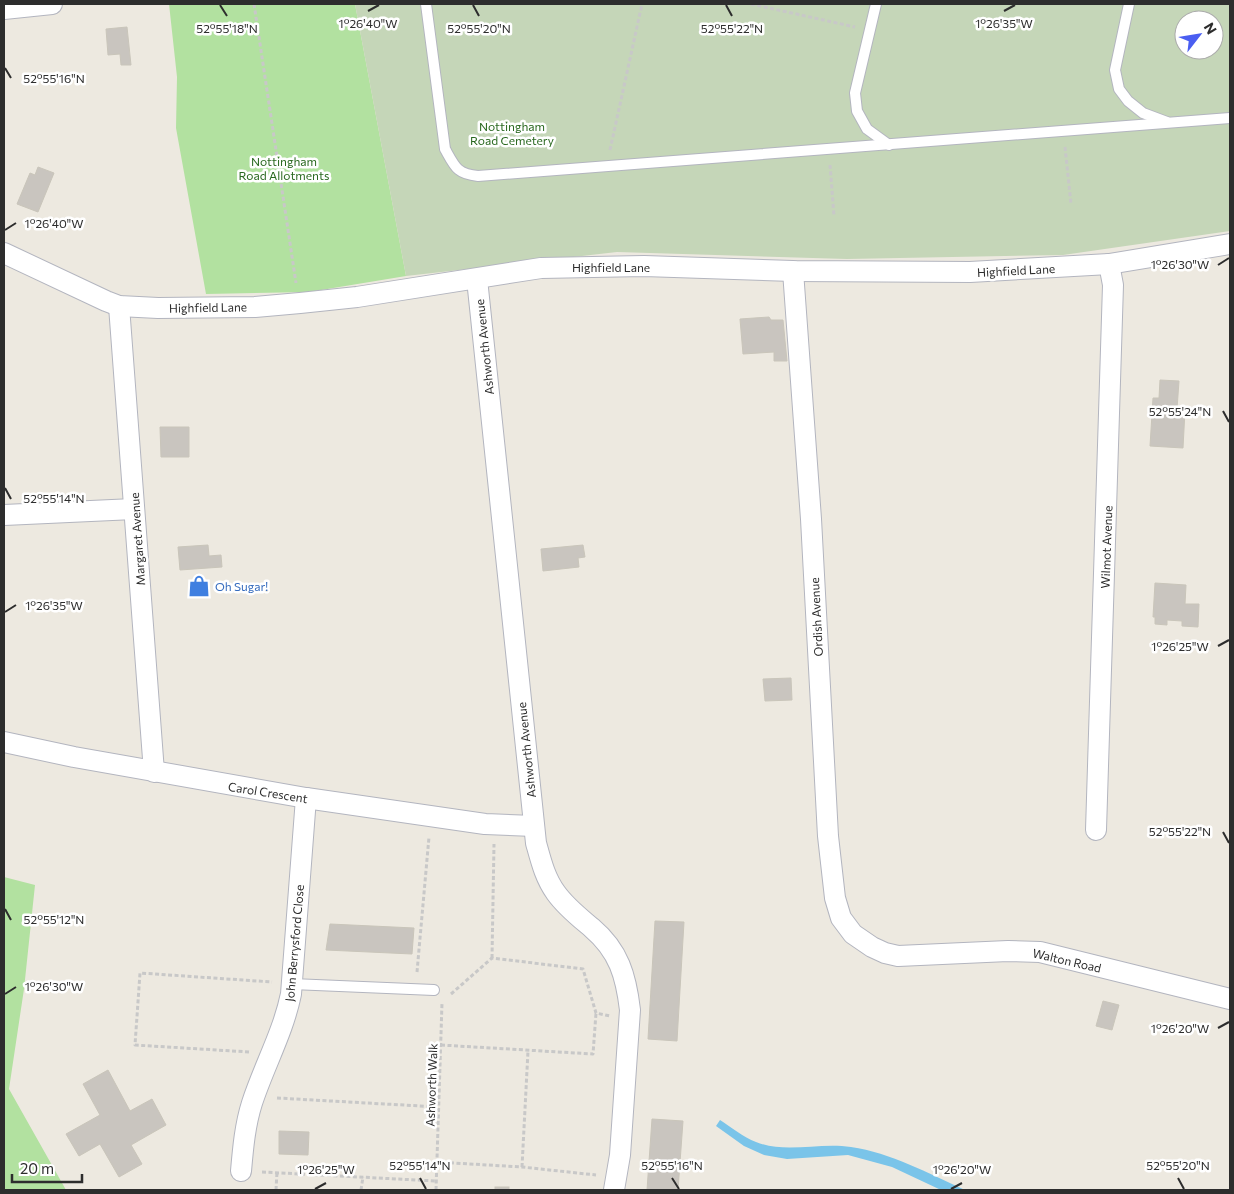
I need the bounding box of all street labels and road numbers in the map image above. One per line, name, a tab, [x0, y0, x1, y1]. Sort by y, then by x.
street label: Highfield Lane	[572, 260, 650, 274]
street label: Highfield Lane	[977, 261, 1055, 279]
street label: Highfield Lane	[169, 299, 247, 315]
street label: Ashworth Avenue	[472, 299, 496, 395]
street label: Margaret Avenue	[127, 492, 147, 586]
street label: Wilmot Avenue	[1098, 505, 1114, 589]
street label: Ordish Avenue	[807, 577, 825, 657]
street label: Ashworth Avenue	[514, 702, 538, 798]
street label: Carol Crescent	[227, 779, 309, 805]
street label: John Berrysford Close	[282, 884, 307, 1002]
street label: Walton Road	[1031, 945, 1103, 975]
street label: Ashworth Walk	[423, 1043, 439, 1127]

